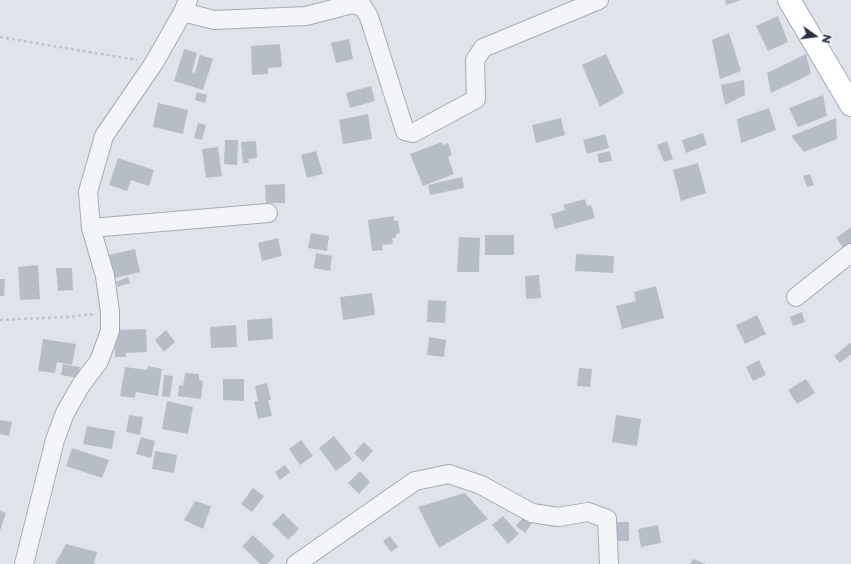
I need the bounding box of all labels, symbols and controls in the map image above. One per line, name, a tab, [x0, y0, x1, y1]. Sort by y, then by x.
north arrow	[795, 16, 835, 56]
text: N	[819, 33, 835, 45]

